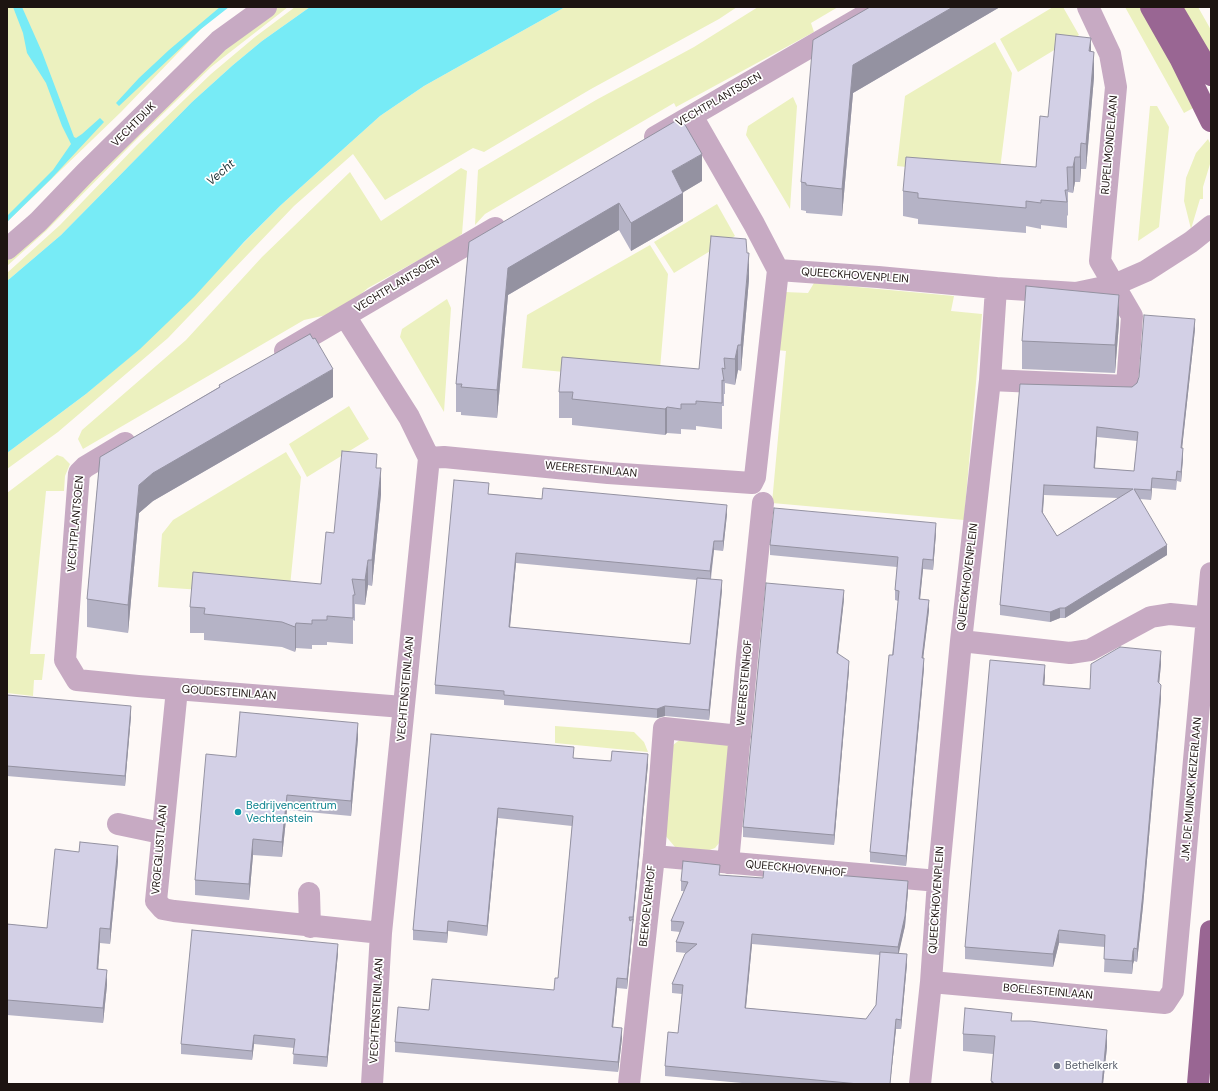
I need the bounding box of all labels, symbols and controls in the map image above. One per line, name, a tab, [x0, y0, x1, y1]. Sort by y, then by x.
street label: VECHTPLANTSOEN	[674, 70, 764, 130]
street label: RUPELMONDELAAN	[1099, 95, 1121, 195]
street label: VECHTDIJK	[109, 100, 159, 150]
water label: Vecht	[204, 157, 238, 189]
street label: VECHTPLANTSOEN	[352, 254, 442, 316]
street label: QUEECKHOVENPLEIN	[801, 266, 909, 286]
street label: WEERESTEINLAAN	[544, 459, 638, 481]
street label: VECHTPLANTSOEN	[65, 475, 87, 573]
street label: QUEECKHOVENPLEIN	[955, 523, 981, 631]
street label: VECHTENSTEINLAAN	[395, 636, 417, 742]
street label: WEERESTEINHOF	[735, 639, 755, 727]
street label: GOUDESTEINLAAN	[181, 683, 277, 703]
street label: J.M. DE MUINCK KEIZERLAAN	[1179, 717, 1205, 861]
place label: Bedrijvencentrum Vechtenstein	[246, 799, 337, 825]
street label: VROEGLUSTLAAN	[150, 805, 170, 895]
marker: Bedrijvencentrum Vechtenstein	[233, 807, 243, 817]
street label: QUEECKHOVENPLEIN	[927, 846, 947, 954]
street label: QUEECKHOVENHOF	[745, 858, 847, 880]
street label: BEEKOEVERHOF	[637, 865, 659, 947]
street label: VECHTENSTEINLAAN	[368, 958, 386, 1064]
street label: BOELESTEINLAAN	[1003, 981, 1093, 1003]
place label: Bethelkerk	[1065, 1059, 1118, 1073]
marker: Bethelkerk	[1052, 1061, 1062, 1071]

